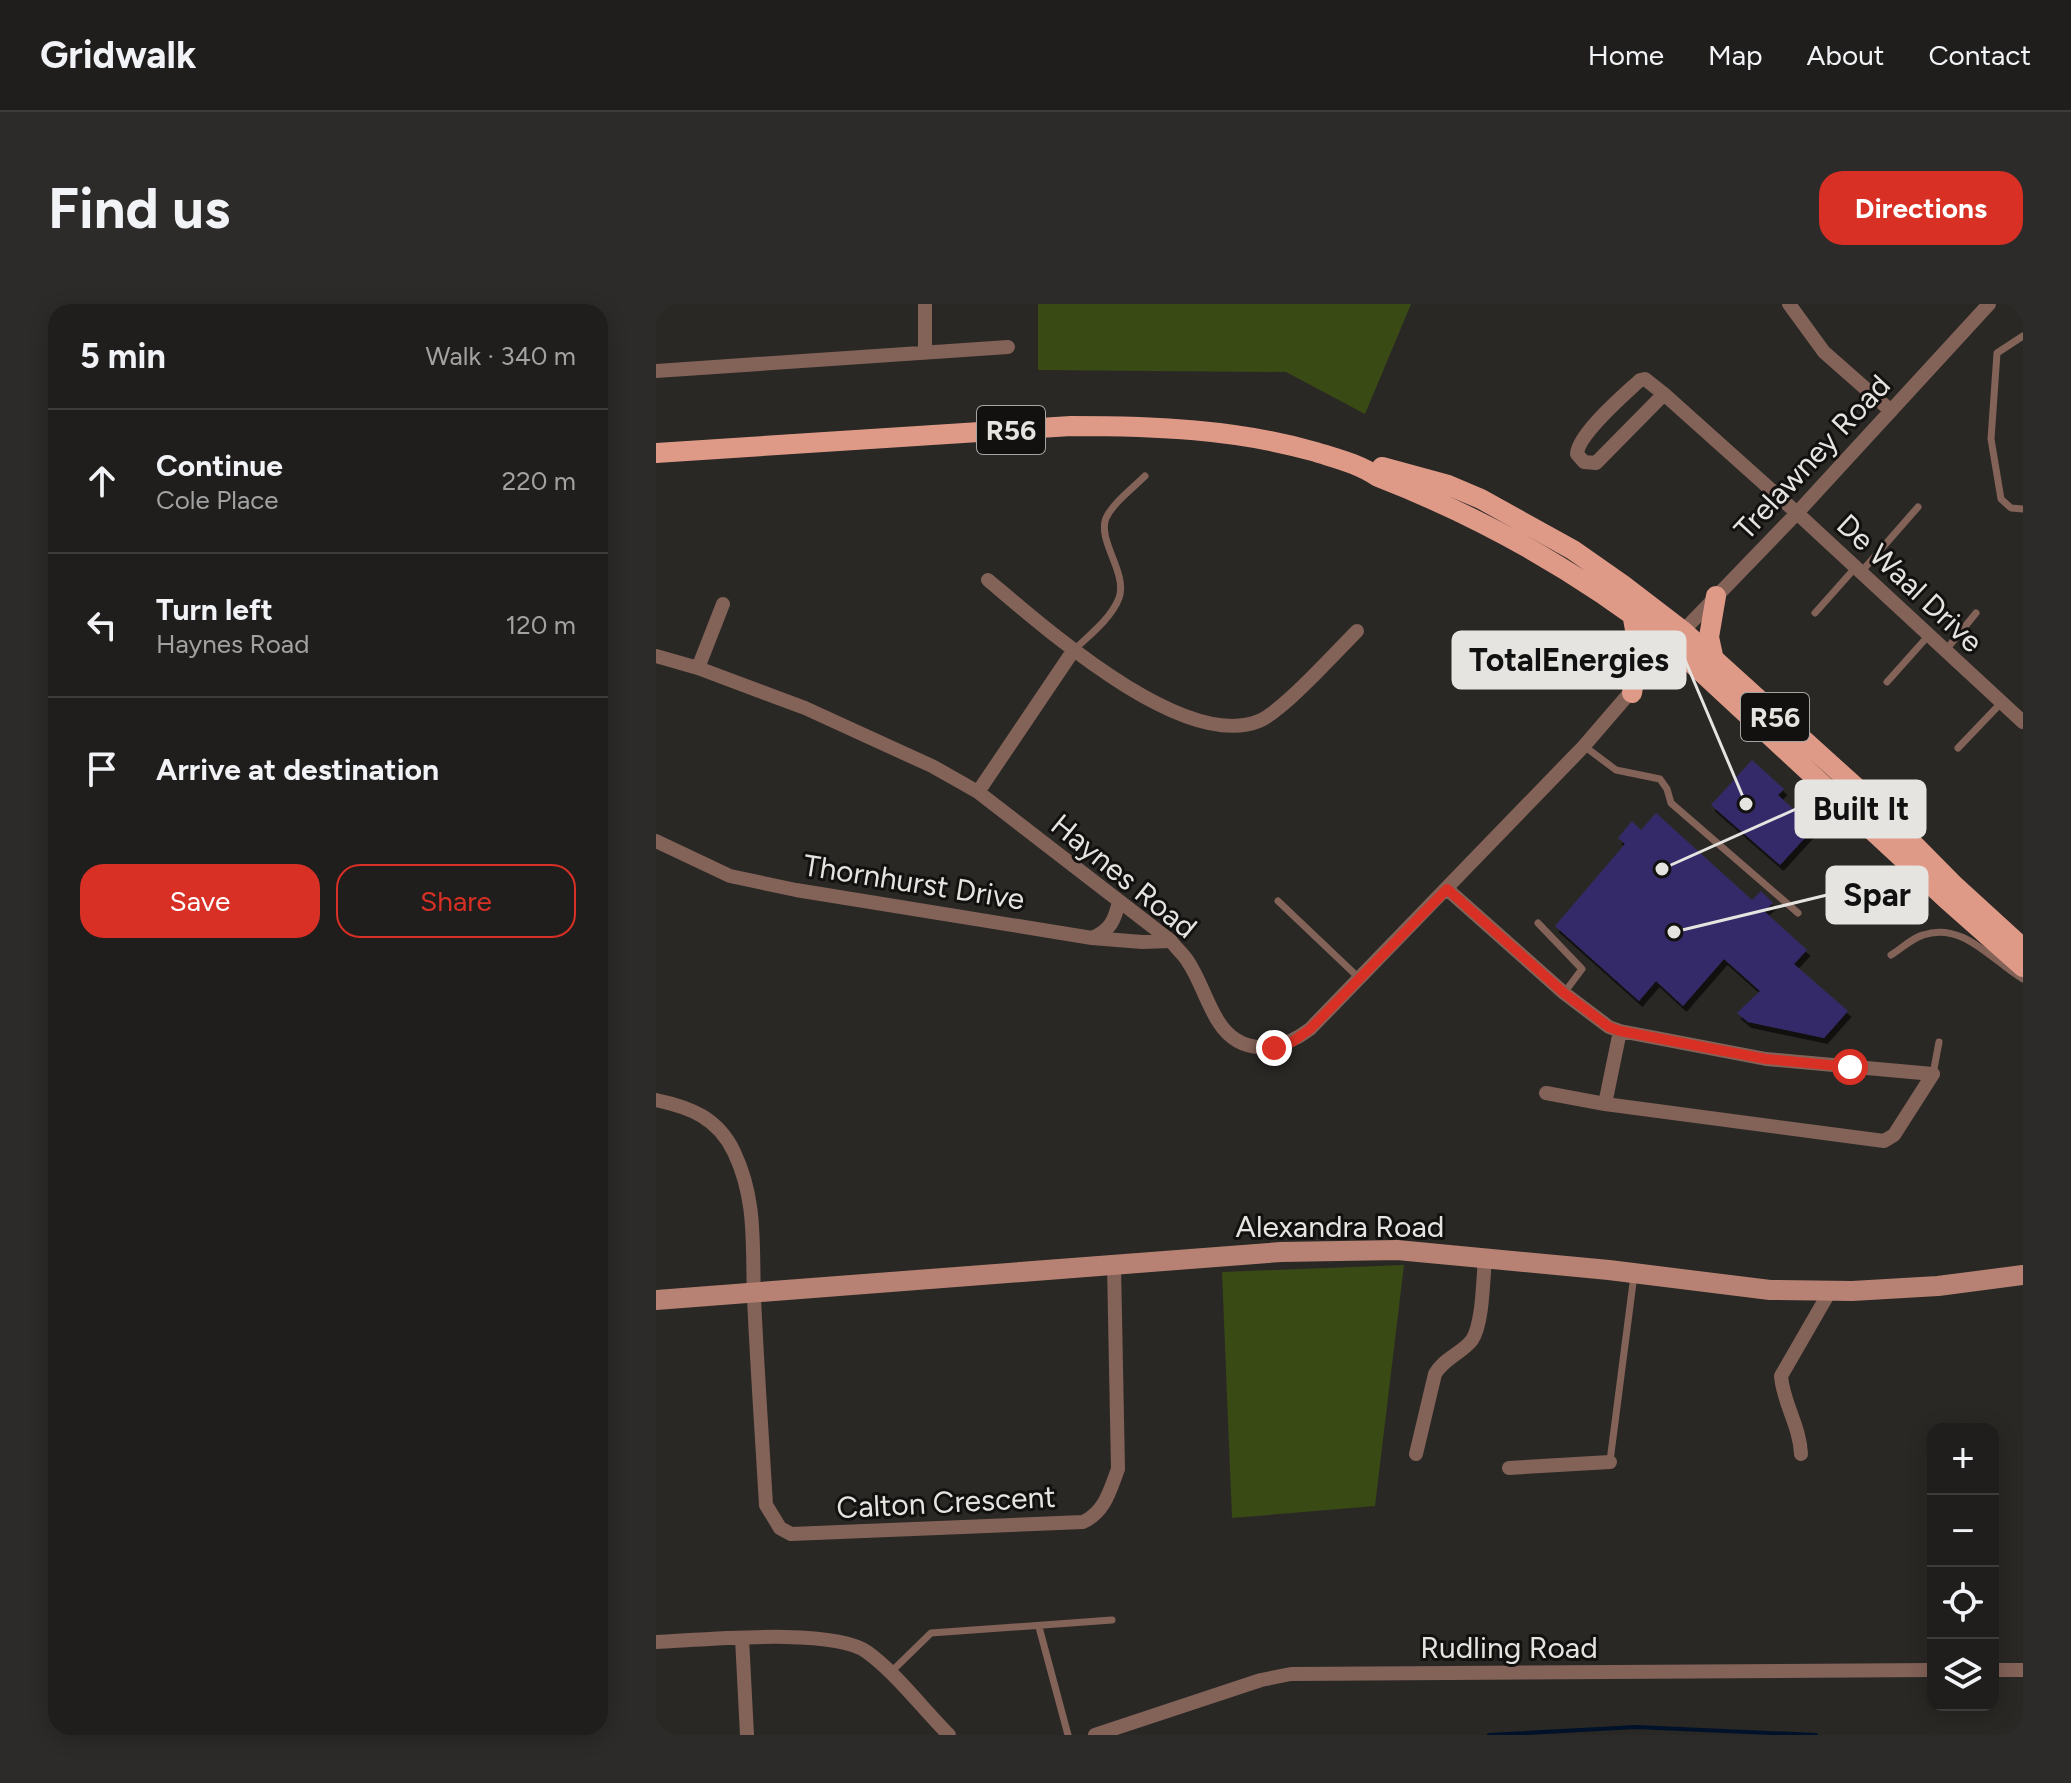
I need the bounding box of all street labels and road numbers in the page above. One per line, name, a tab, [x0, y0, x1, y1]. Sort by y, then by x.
street label: Trelawney Road	[1726, 367, 1898, 547]
road number: R56	[977, 406, 1045, 454]
street label: De Waal Drive	[1829, 506, 1991, 660]
road number: R56	[1741, 693, 1809, 741]
street label: Haynes Road	[1044, 806, 1204, 946]
street label: Thornhurst Drive	[801, 846, 1027, 918]
street label: Alexandra Road	[1236, 1208, 1444, 1245]
street label: Calton Crescent	[836, 1478, 1056, 1526]
street label: Rudling Road	[1420, 1629, 1598, 1666]

